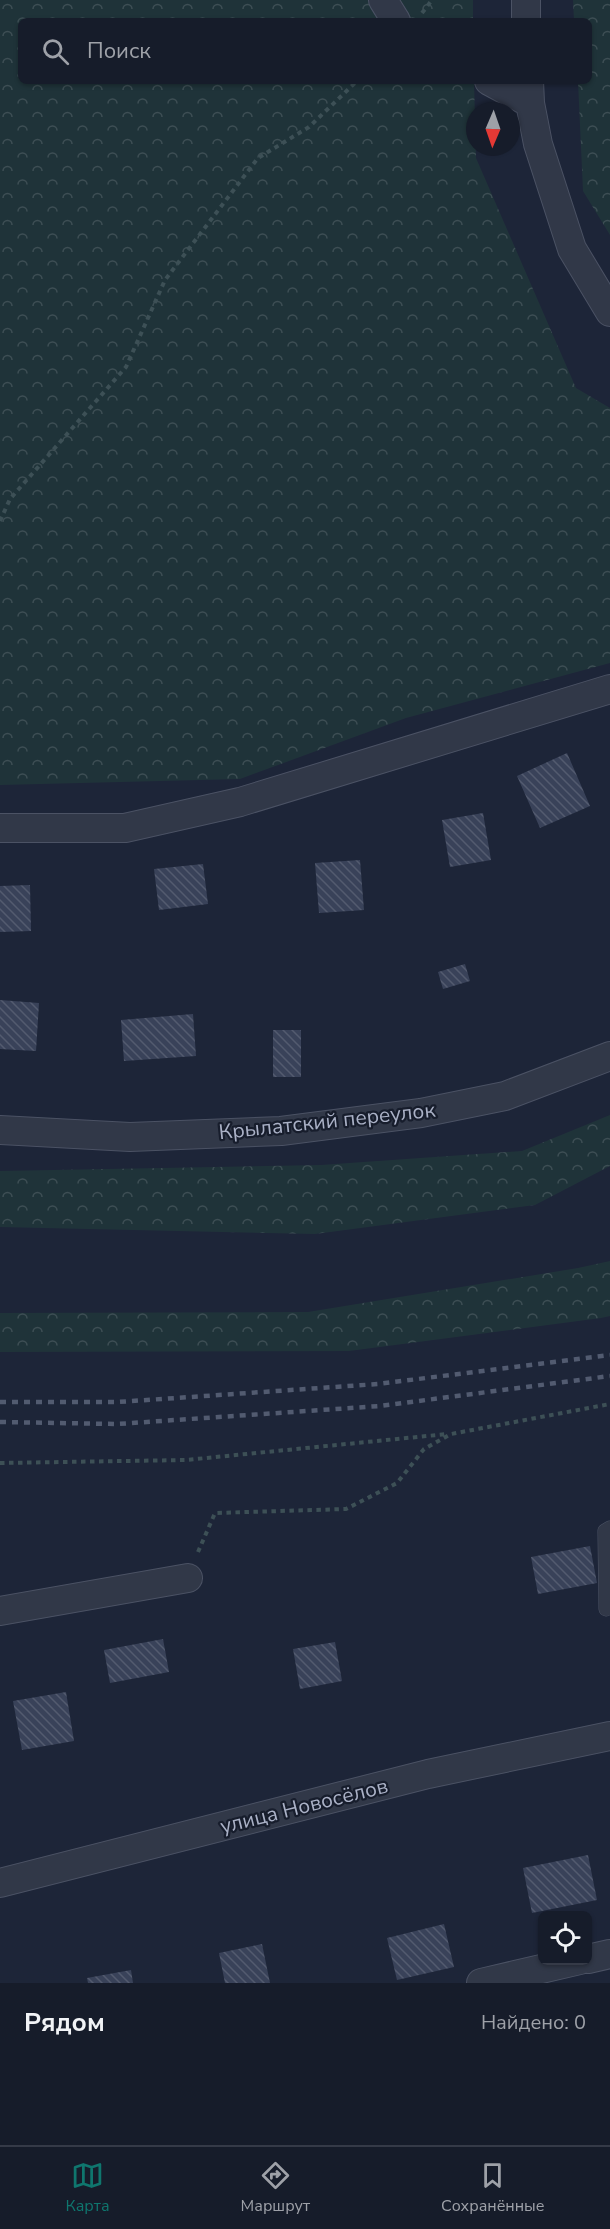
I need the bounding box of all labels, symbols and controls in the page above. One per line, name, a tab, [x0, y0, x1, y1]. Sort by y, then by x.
search box	[18, 18, 592, 84]
icon: search	[39, 35, 72, 68]
text: Поиск	[87, 36, 151, 66]
north arrow	[466, 102, 520, 156]
street label: Крылатский переулок	[217, 1096, 438, 1146]
street label: улица Новосёлов	[217, 1772, 391, 1840]
map controls	[538, 1911, 592, 1965]
button: locate	[538, 1911, 592, 1965]
text: Рядом	[24, 2005, 105, 2040]
text: Найдено: 0	[481, 2009, 586, 2036]
tab: Карта	[65, 2159, 110, 2217]
tab: Маршрут	[241, 2159, 310, 2217]
tab: Сохранённые	[441, 2159, 544, 2217]

